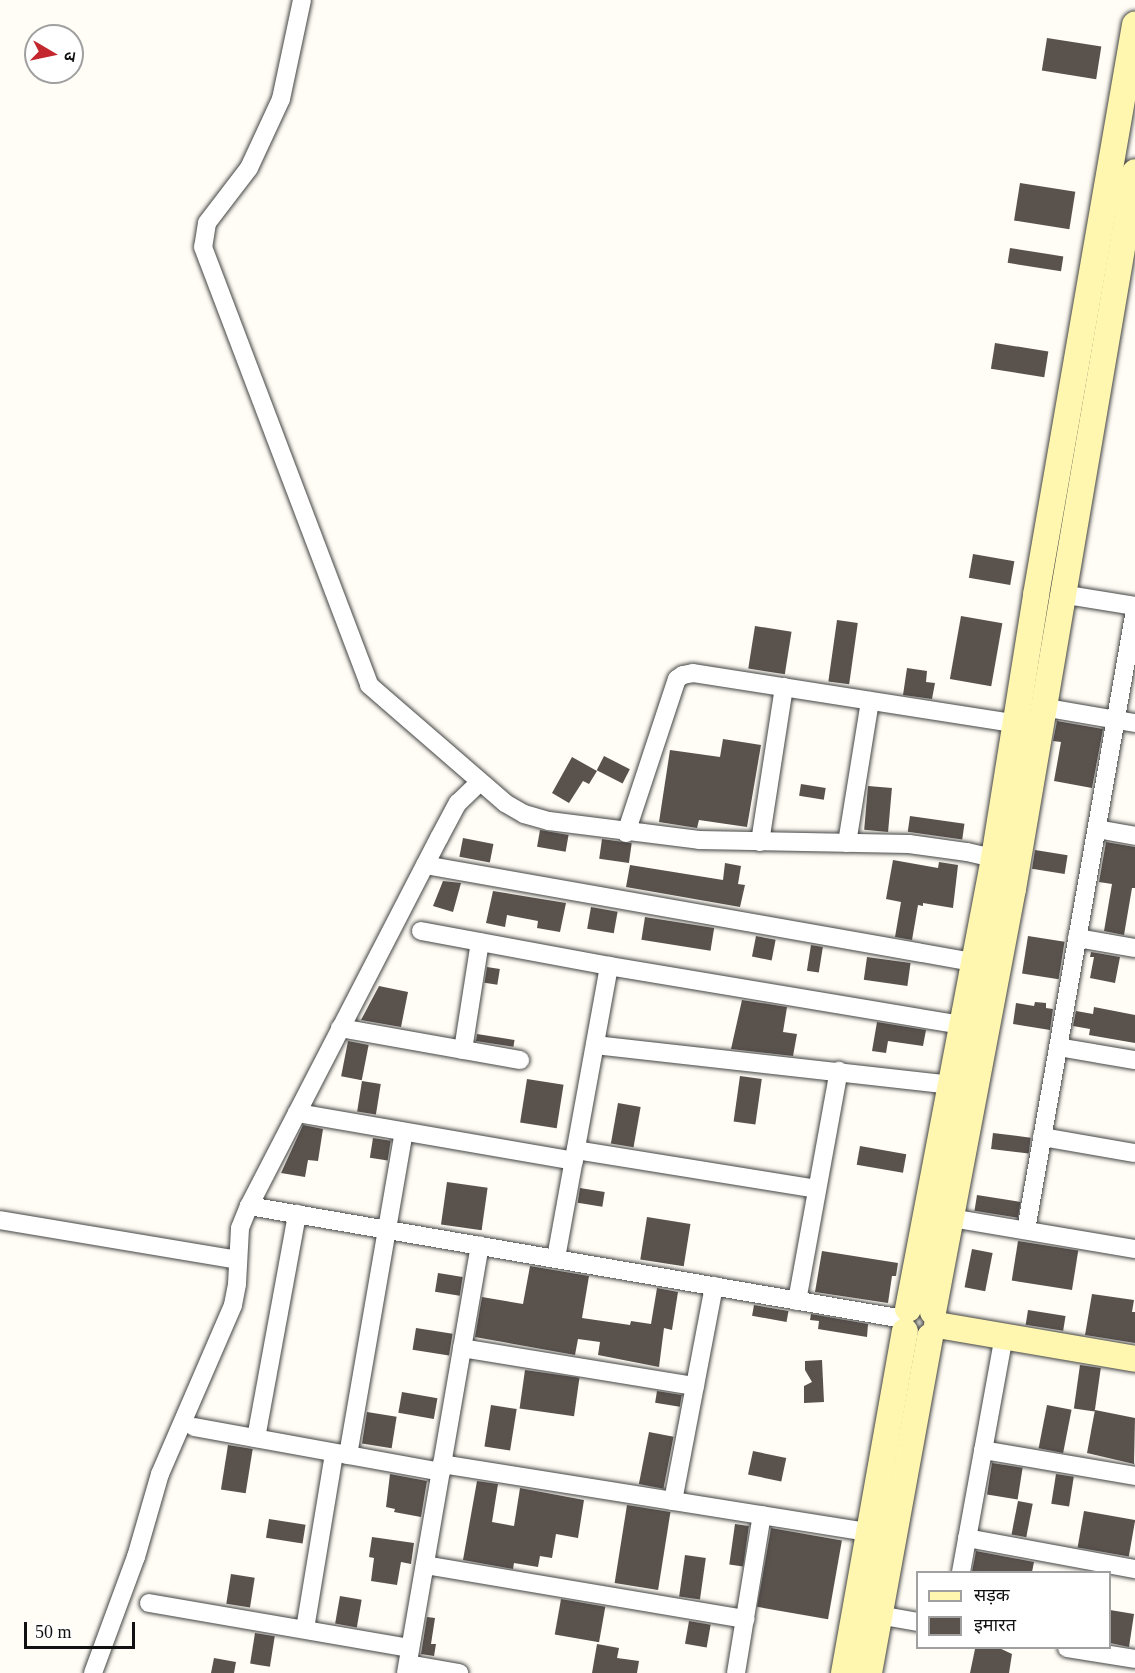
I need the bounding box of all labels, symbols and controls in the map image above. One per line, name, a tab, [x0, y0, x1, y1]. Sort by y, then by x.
north arrow	[24, 24, 84, 84]
text: उ	[61, 51, 79, 63]
legend	[916, 1571, 1111, 1649]
text: सड़क	[974, 1585, 1010, 1605]
scale bar	[27, 1610, 138, 1648]
text: इमारत	[974, 1615, 1016, 1635]
text: 50 m	[35, 1622, 72, 1642]

